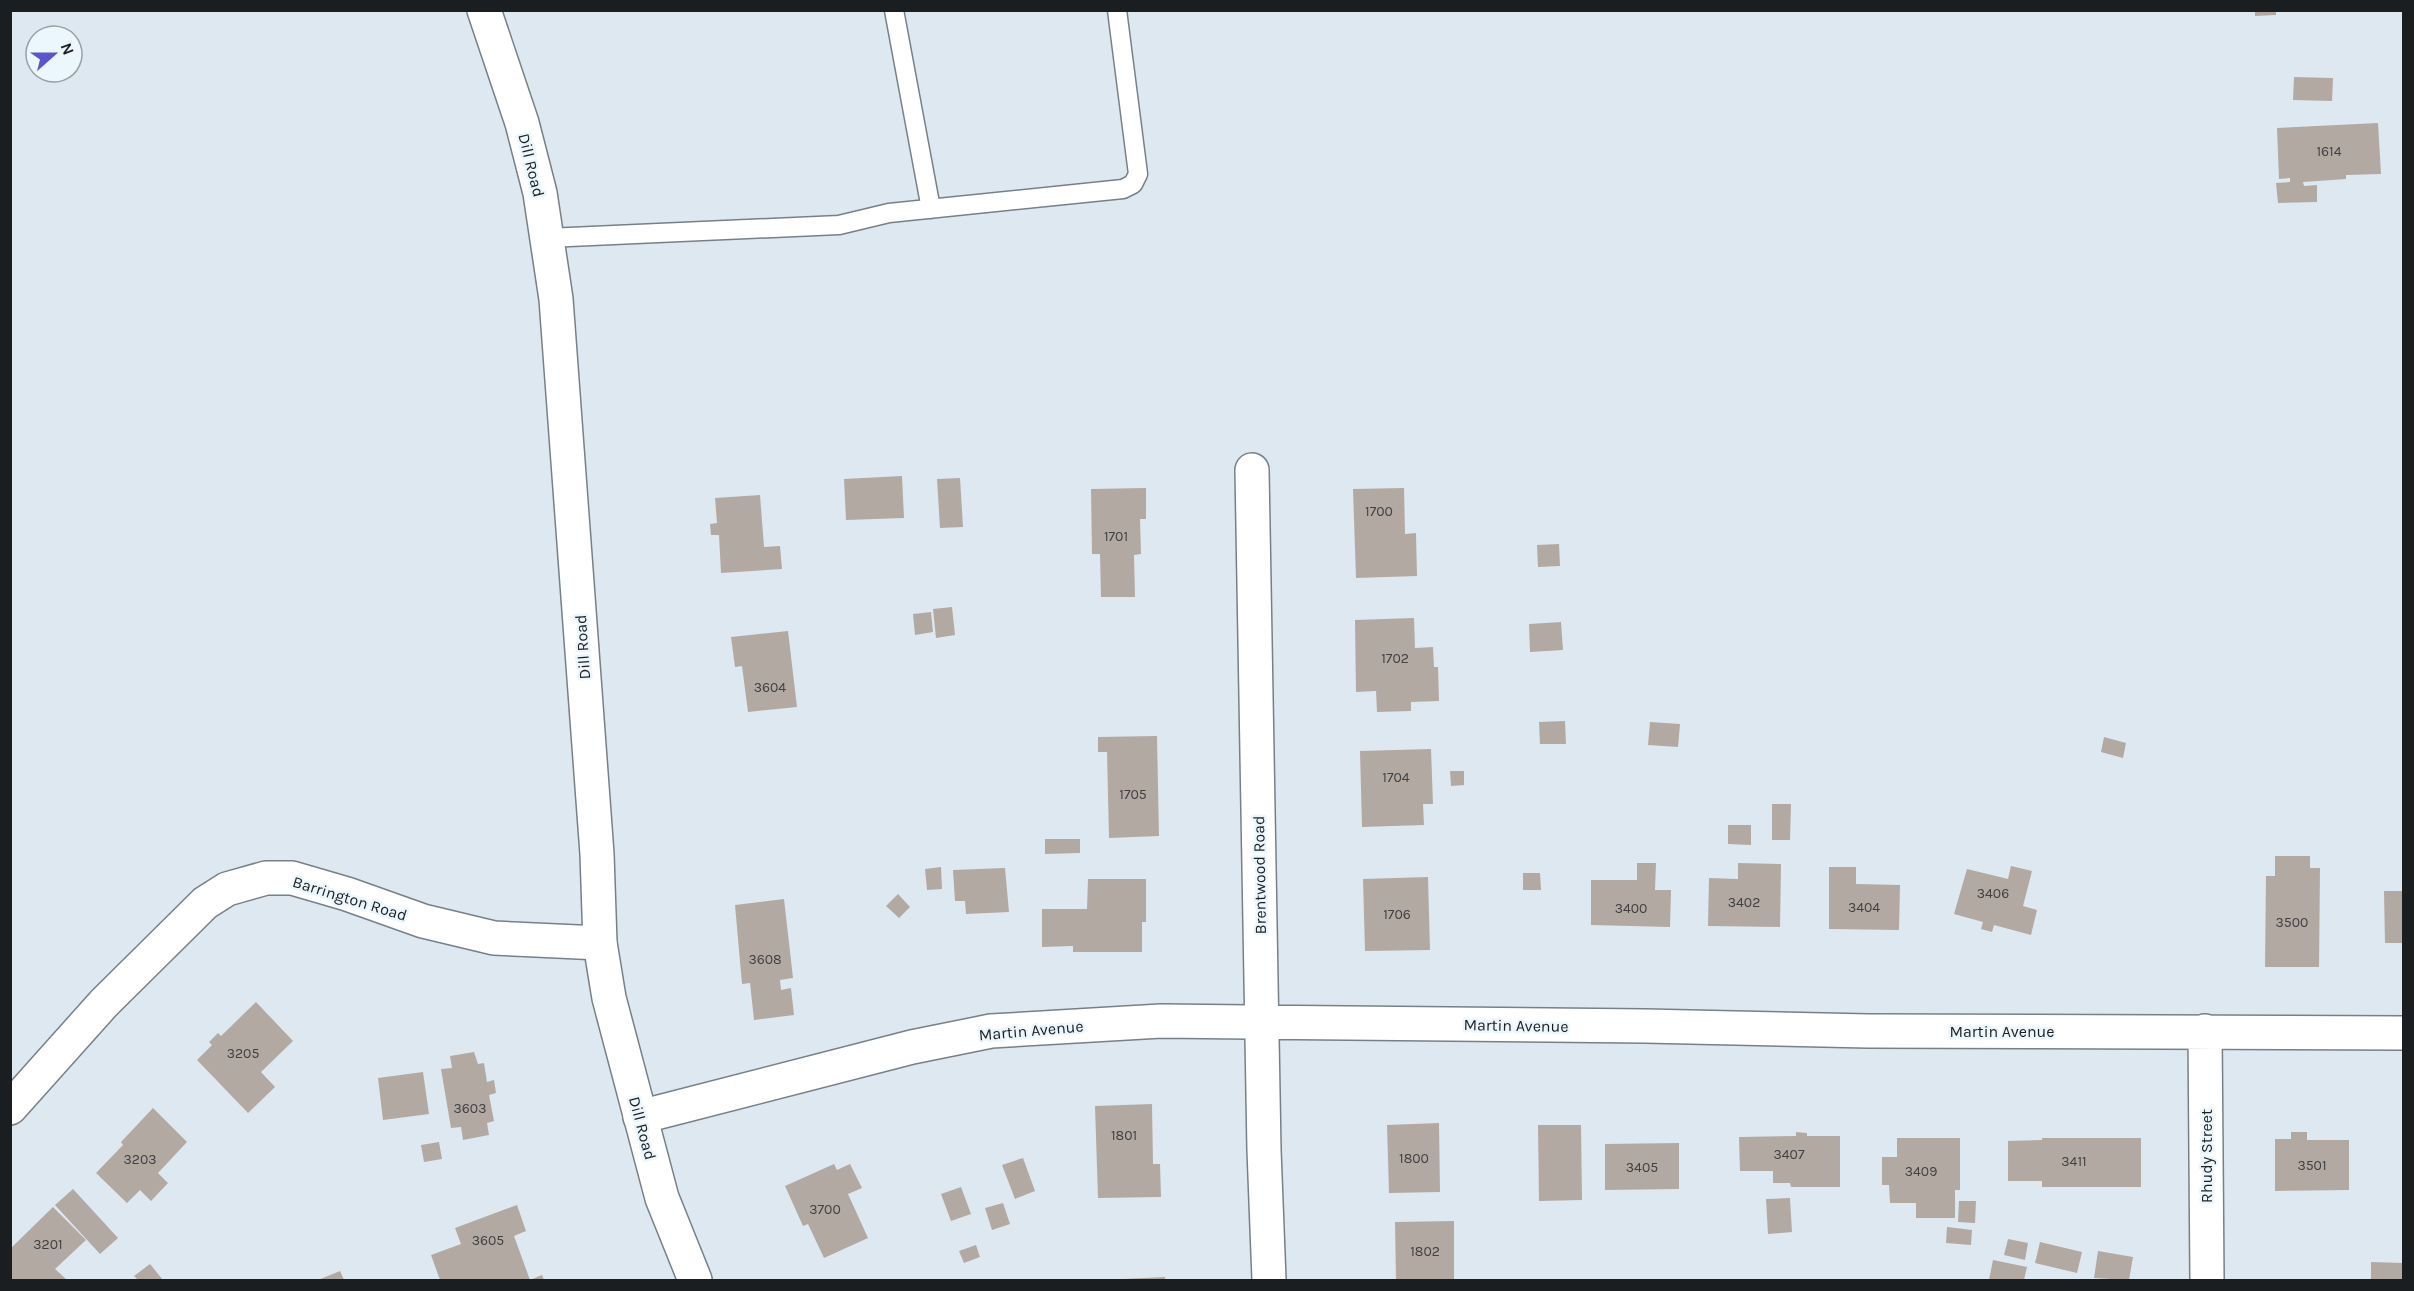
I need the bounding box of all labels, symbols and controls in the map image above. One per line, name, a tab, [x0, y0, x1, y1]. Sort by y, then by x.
north arrow	[24, 24, 84, 84]
text: N	[57, 40, 78, 58]
street label: Dill Road	[514, 131, 549, 199]
house number: 1614	[2316, 143, 2342, 160]
house number: 1700	[1365, 503, 1393, 520]
house number: 1701	[1104, 528, 1128, 545]
street label: Dill Road	[571, 614, 594, 680]
house number: 1702	[1381, 650, 1409, 667]
house number: 3604	[754, 679, 786, 696]
house number: 1704	[1382, 769, 1410, 786]
house number: 1705	[1119, 786, 1147, 803]
street label: Brentwood Road	[1249, 815, 1270, 935]
street label: Barrington Road	[290, 872, 409, 925]
house number: 3406	[1977, 885, 2009, 902]
house number: 3402	[1728, 894, 1760, 911]
house number: 3404	[1848, 899, 1880, 916]
house number: 3400	[1615, 900, 1647, 917]
house number: 1706	[1383, 906, 1411, 923]
house number: 3500	[2276, 914, 2308, 931]
house number: 3608	[748, 951, 782, 968]
street label: Martin Avenue	[1463, 1015, 1569, 1036]
street label: Martin Avenue	[978, 1016, 1084, 1045]
street label: Martin Avenue	[1949, 1022, 2055, 1041]
house number: 3205	[227, 1045, 259, 1062]
street label: Dill Road	[625, 1094, 660, 1162]
house number: 3603	[454, 1100, 486, 1117]
street label: Rhudy Street	[2197, 1109, 2216, 1203]
house number: 1801	[1111, 1127, 1137, 1144]
house number: 3407	[1774, 1146, 1805, 1163]
house number: 1800	[1399, 1150, 1429, 1167]
house number: 3203	[124, 1151, 156, 1168]
house number: 3411	[2061, 1153, 2087, 1170]
house number: 3501	[2297, 1157, 2327, 1174]
house number: 3405	[1626, 1159, 1658, 1176]
house number: 3409	[1905, 1163, 1937, 1180]
house number: 3700	[809, 1201, 841, 1218]
house number: 3605	[472, 1232, 504, 1249]
house number: 3201	[33, 1236, 63, 1253]
house number: 1802	[1410, 1243, 1440, 1260]

